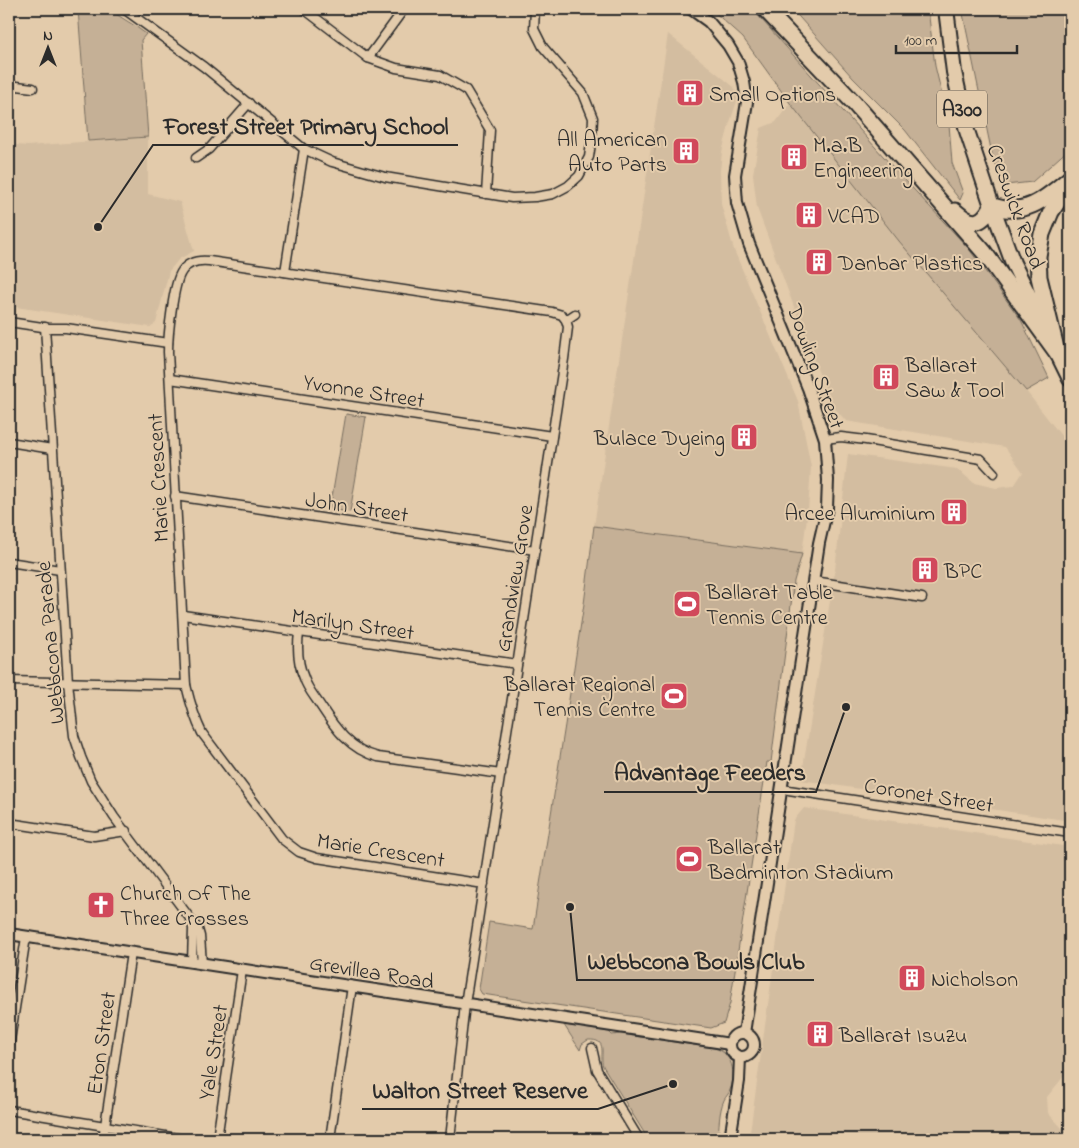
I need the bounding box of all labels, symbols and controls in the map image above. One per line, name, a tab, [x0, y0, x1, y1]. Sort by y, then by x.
north arrow	[22, 22, 72, 72]
scale bar	[896, 22, 1018, 54]
text: N	[43, 26, 53, 47]
text: 100 m	[904, 30, 937, 52]
building icon: Small Options	[675, 78, 705, 108]
place label: Small Options	[709, 80, 836, 112]
road number: A300	[937, 90, 987, 128]
callout: Forest Street Primary School	[153, 106, 458, 145]
text: Forest Street Primary School	[162, 111, 449, 147]
place label: All American Auto Parts	[557, 125, 667, 182]
place label: M.a.B Engineering	[813, 131, 913, 189]
building icon: All American Auto Parts	[671, 136, 701, 166]
street label: Creswick Road	[977, 140, 1052, 274]
building icon: M.a.B Engineering	[779, 142, 809, 172]
building icon: VCAD	[794, 200, 824, 230]
place label: VCAD	[827, 202, 880, 234]
building icon: Danbar Plastics	[804, 247, 834, 277]
place label: Danbar Plastics	[837, 249, 983, 281]
street label: Dowling Street	[775, 299, 852, 435]
place label: Ballarat Saw & Tool	[904, 351, 1004, 408]
building icon: Ballarat Saw & Tool	[871, 362, 901, 392]
street label: Yvonne Street	[301, 368, 427, 418]
street label: Marie Crescent	[141, 412, 179, 543]
building icon: Bulace Dyeing	[729, 422, 759, 452]
place label: Bulace Dyeing	[593, 424, 725, 457]
street label: John Street	[303, 485, 411, 533]
building icon: Arcee Aluminium	[939, 497, 969, 527]
place label: Arcee Aluminium	[784, 499, 935, 531]
street label: Grandview Grove	[489, 502, 543, 655]
building icon: BPC	[910, 555, 940, 585]
place label: BPC	[943, 557, 982, 589]
street label: Webbcona Parade	[29, 560, 75, 725]
place label: Ballarat Table Tennis Centre	[705, 578, 833, 635]
sports icon: Ballarat Table Tennis Centre	[672, 589, 702, 619]
street label: Marilyn Street	[289, 602, 417, 651]
place label: Ballarat Regional Tennis Centre	[503, 670, 655, 727]
sports icon: Ballarat Regional Tennis Centre	[659, 681, 689, 711]
callout: Advantage Feeders	[604, 753, 816, 792]
text: Advantage Feeders	[614, 757, 806, 793]
street label: Coronet Street	[861, 771, 996, 823]
street label: Marie Crescent	[314, 826, 447, 878]
place label: Ballarat Badminton Stadium	[707, 833, 893, 890]
sports icon: Ballarat Badminton Stadium	[674, 844, 704, 874]
place label: Church Of The Three Crosses	[120, 879, 251, 936]
church icon: Church Of The Three Crosses	[86, 890, 116, 920]
callout: Webbcona Bowls Club	[577, 941, 814, 980]
text: Webbcona Bowls Club	[587, 946, 805, 981]
street label: Grevillea Road	[307, 948, 436, 1000]
building icon: Nicholson	[897, 963, 927, 993]
place label: Nicholson	[931, 965, 1018, 997]
street label: Eton Street	[80, 989, 126, 1097]
street label: Yale Street	[192, 1002, 238, 1103]
building icon: Ballarat Isuzu	[805, 1019, 835, 1049]
place label: Ballarat Isuzu	[838, 1021, 967, 1053]
callout: Walton Street Reserve	[362, 1070, 598, 1109]
text: Walton Street Reserve	[372, 1075, 589, 1110]

